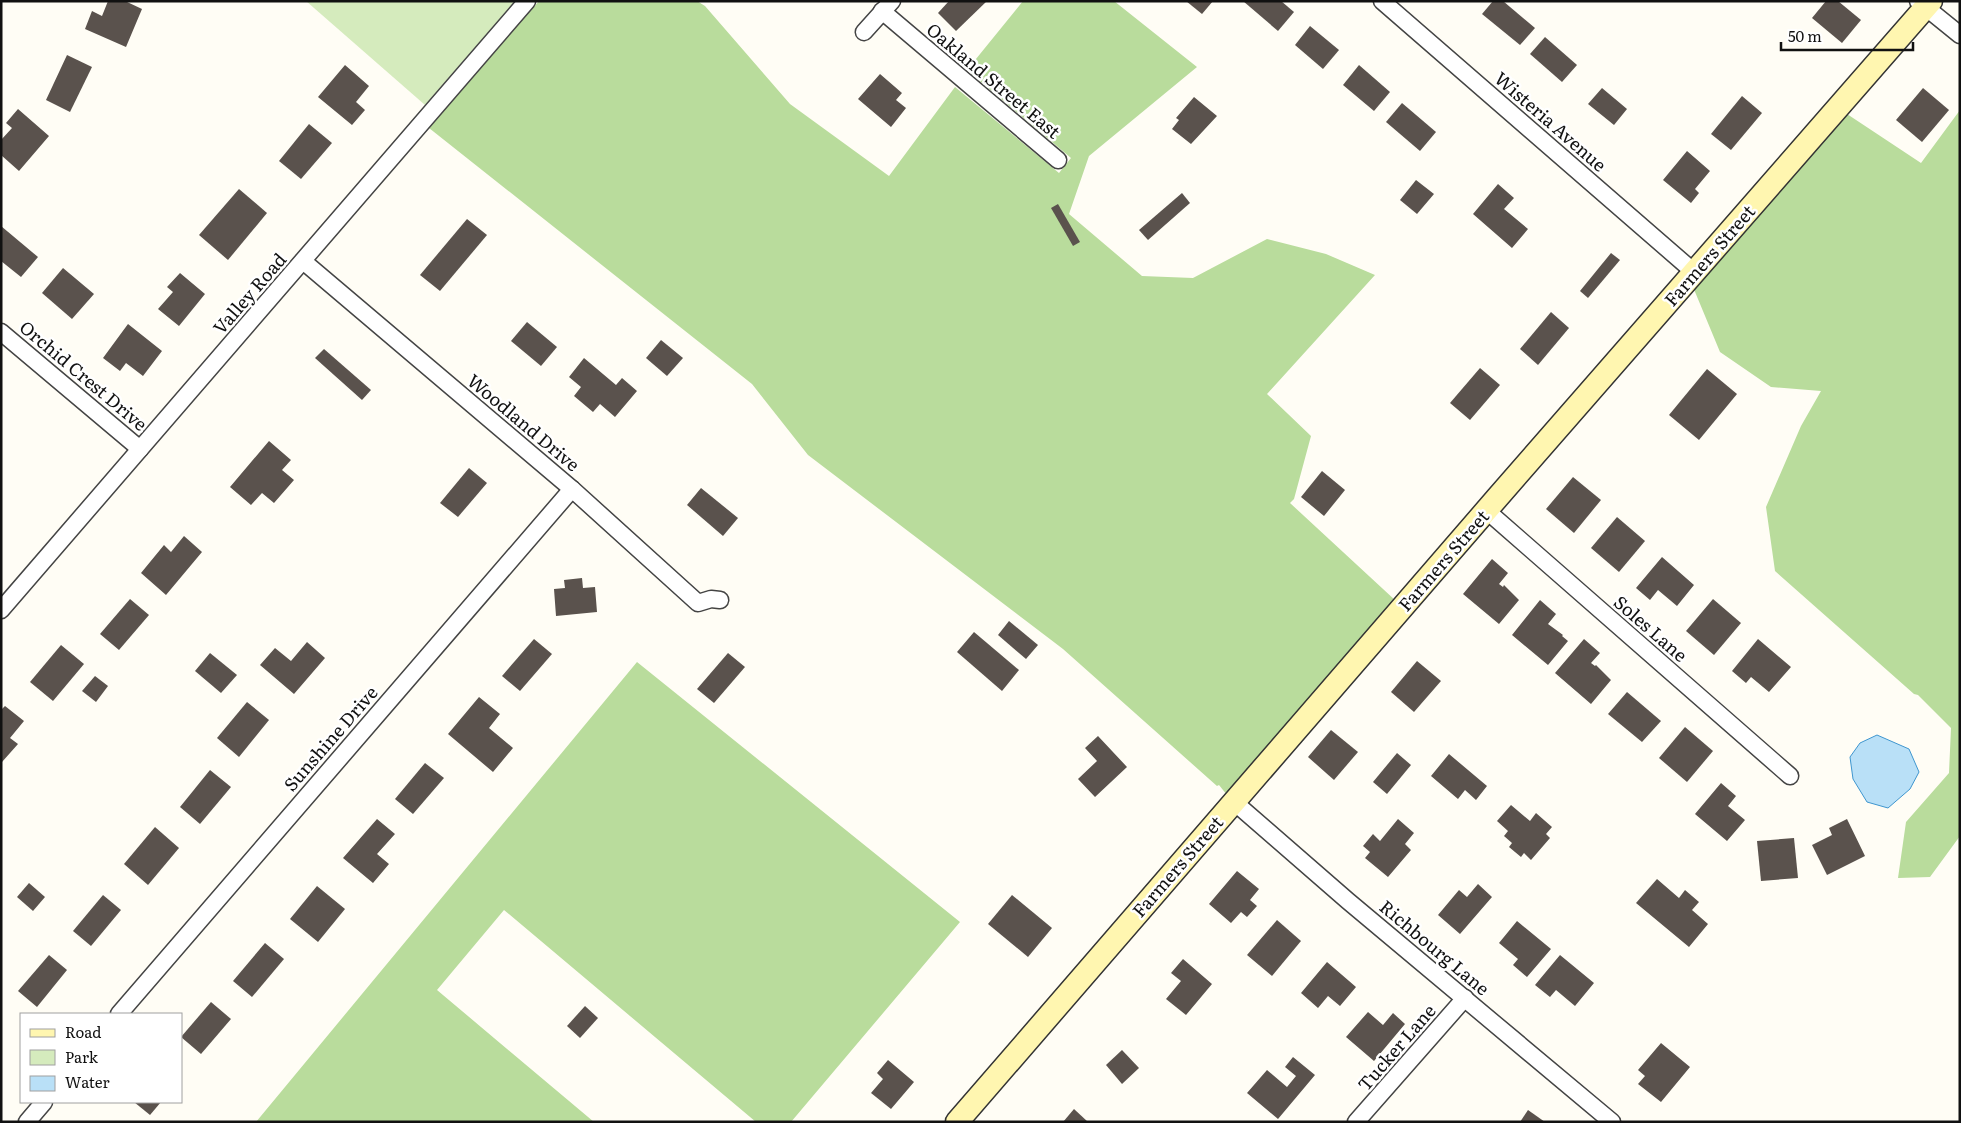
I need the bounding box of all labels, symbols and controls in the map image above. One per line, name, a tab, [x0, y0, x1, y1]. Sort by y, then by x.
street label: Oakland Street East	[921, 16, 1067, 145]
scale bar	[1781, 20, 1914, 52]
text: 50 m	[1788, 24, 1822, 47]
street label: Wisteria Avenue	[1489, 65, 1613, 177]
street label: Farmers Street	[1657, 198, 1761, 312]
street label: Valley Road	[206, 246, 292, 340]
street label: Orchid Crest Drive	[14, 313, 154, 437]
street label: Woodland Drive	[462, 367, 586, 477]
street label: Farmers Street	[1391, 503, 1495, 617]
street label: Soles Lane	[1608, 588, 1694, 668]
street label: Sunshine Drive	[277, 679, 383, 797]
street label: Farmers Street	[1125, 809, 1229, 923]
street label: Richbourg Lane	[1374, 893, 1496, 1001]
street label: Tucker Lane	[1351, 998, 1441, 1096]
legend	[20, 1013, 182, 1103]
text: Road	[65, 1020, 101, 1043]
text: Park	[65, 1045, 99, 1068]
text: Water	[65, 1070, 110, 1093]

